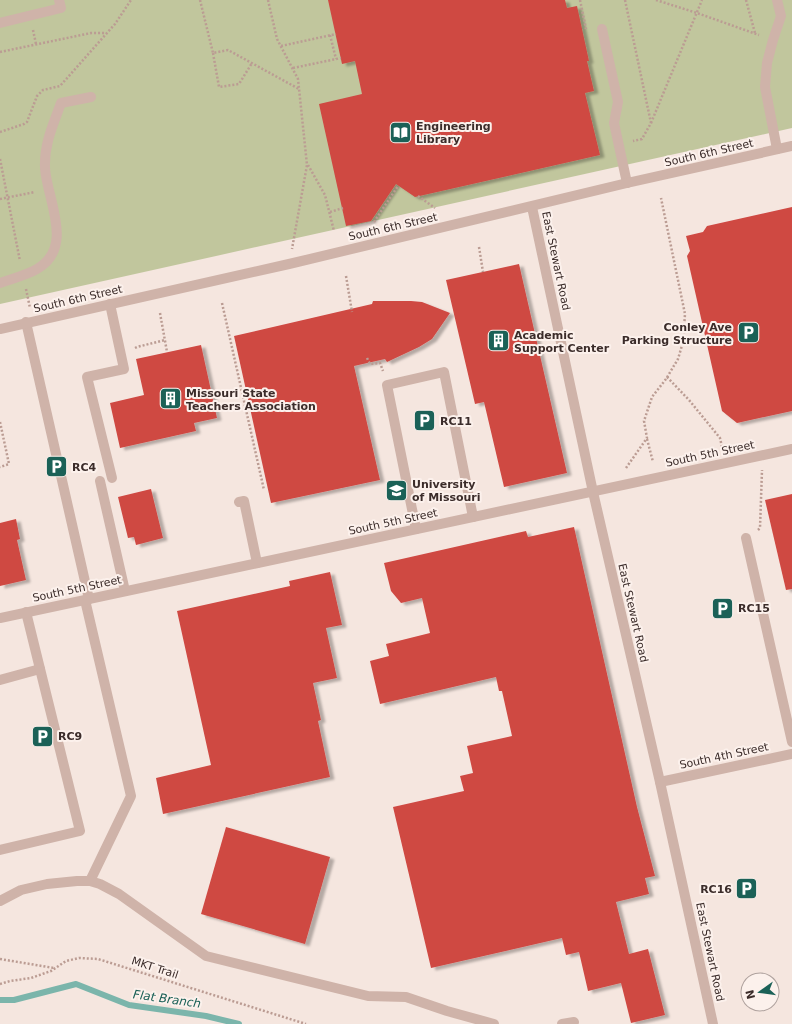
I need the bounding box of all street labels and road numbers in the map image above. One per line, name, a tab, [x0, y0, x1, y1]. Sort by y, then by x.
street label: South 6th Street	[663, 136, 755, 170]
street label: South 6th Street	[347, 210, 439, 244]
street label: East Stewart Road	[539, 210, 573, 312]
street label: South 6th Street	[32, 282, 124, 316]
street label: South 5th Street	[664, 438, 756, 470]
street label: South 5th Street	[347, 506, 439, 538]
street label: East Stewart Road	[615, 562, 651, 664]
street label: South 5th Street	[31, 573, 123, 605]
street label: South 4th Street	[678, 740, 770, 772]
street label: East Stewart Road	[693, 901, 727, 1003]
street label: MKT Trail	[130, 954, 180, 982]

